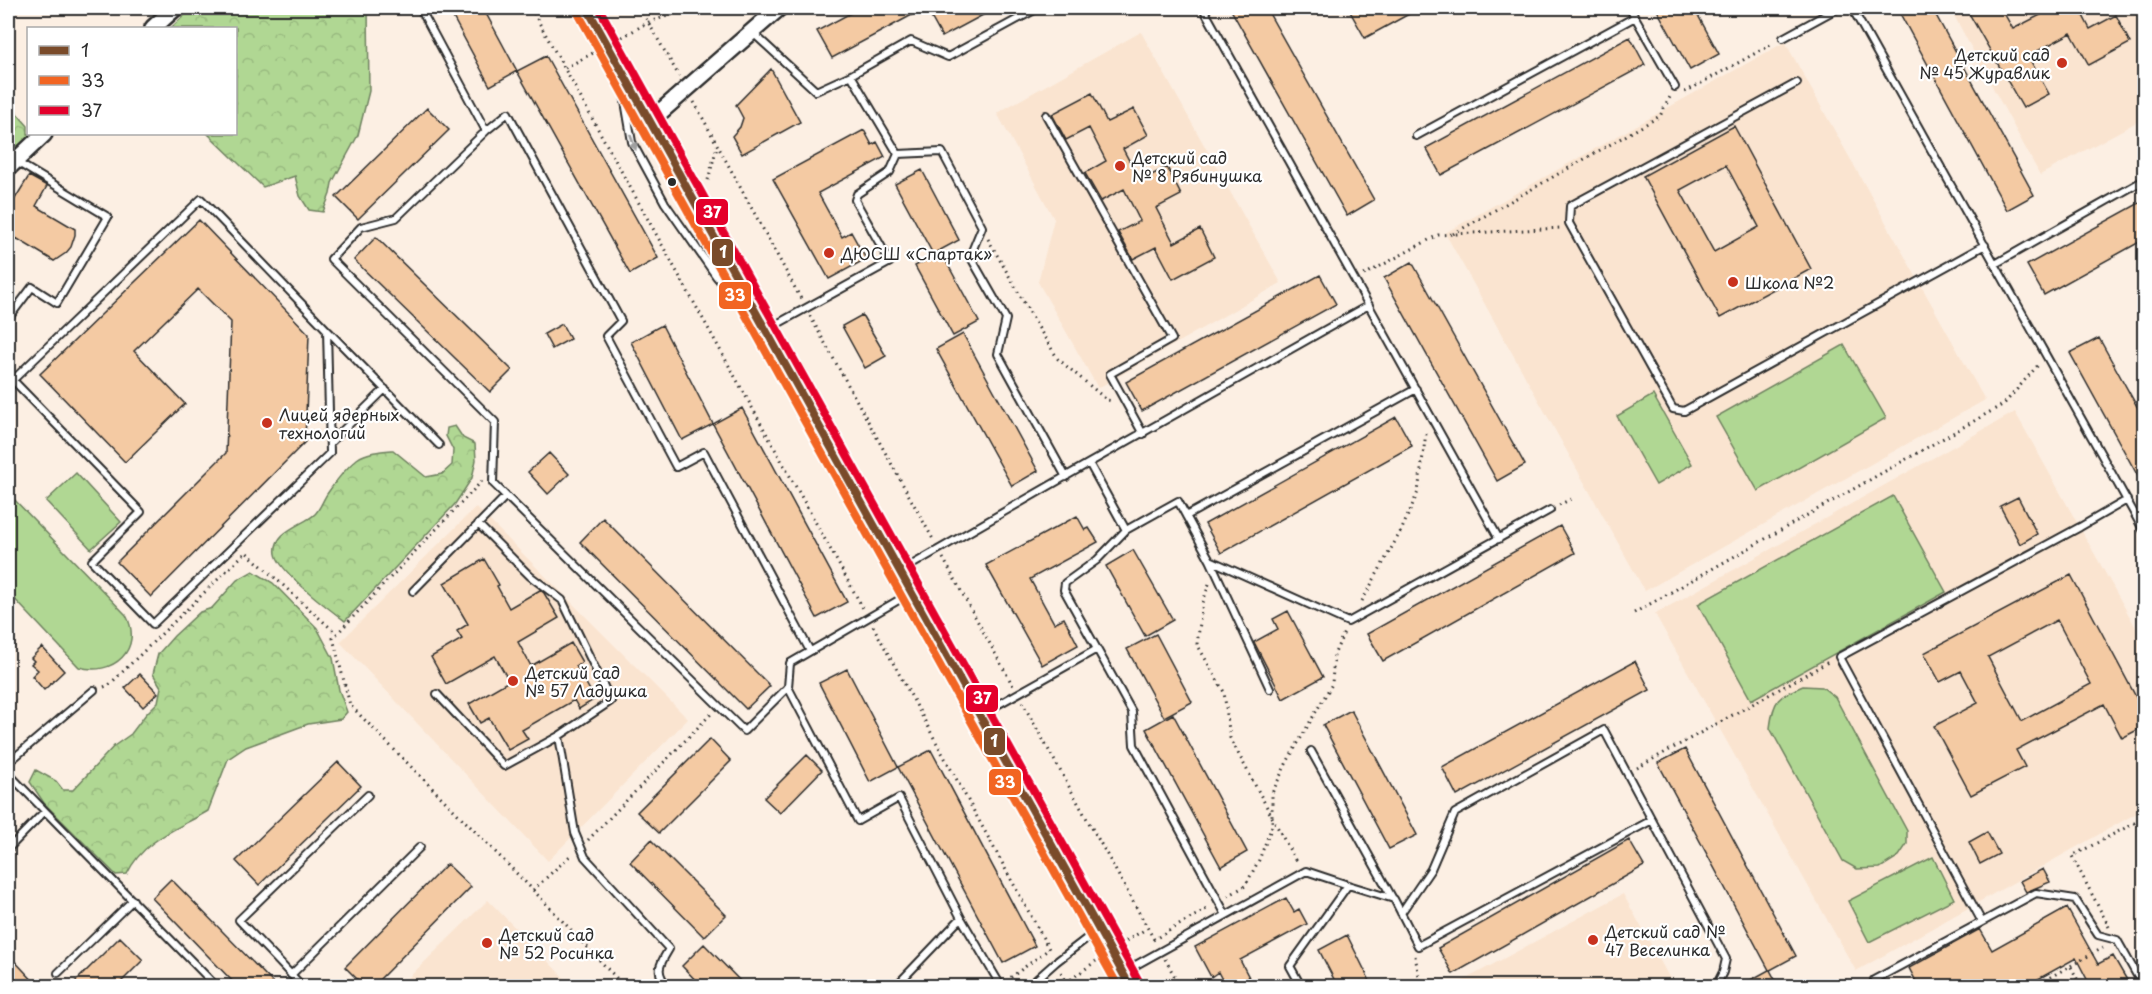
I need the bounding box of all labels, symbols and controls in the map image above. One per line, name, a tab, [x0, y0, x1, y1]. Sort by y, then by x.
legend	[27, 27, 237, 135]
text: 1	[81, 36, 89, 63]
place label: Детский сад № 45 Журавлик	[1919, 42, 2050, 84]
marker: Детский сад № 45 Журавлик	[2055, 56, 2069, 70]
text: 33	[81, 66, 105, 93]
text: 37	[81, 96, 103, 123]
one-way arrow	[629, 133, 639, 151]
place label: Детский сад № 8 Рябинушка	[1131, 145, 1262, 187]
marker: Детский сад № 8 Рябинушка	[1113, 159, 1127, 173]
unlabelled marker	[666, 176, 678, 188]
line badge: 37	[695, 198, 729, 226]
text: 37	[703, 199, 722, 223]
line badge: 1	[711, 238, 734, 267]
text: 1	[719, 239, 727, 263]
place label: ДЮСШ «Спартак»	[840, 241, 992, 265]
marker: ДЮСШ «Спартак»	[822, 246, 836, 260]
place label: Школа №2	[1745, 270, 1834, 294]
marker: Школа №2	[1726, 275, 1740, 289]
line badge: 33	[718, 281, 752, 310]
text: 33	[725, 282, 745, 306]
place label: Лицей ядерных технологий	[279, 402, 399, 444]
marker: Лицей ядерных технологий	[260, 416, 274, 430]
place label: Детский сад № 57 Ладушка	[524, 660, 647, 702]
marker: Детский сад № 57 Ладушка	[506, 674, 520, 688]
line badge: 37	[965, 684, 999, 713]
text: 37	[973, 685, 992, 709]
line badge: 1	[983, 727, 1006, 756]
text: 1	[990, 728, 998, 752]
line badge: 33	[988, 768, 1022, 796]
text: 33	[995, 769, 1015, 793]
place label: Детский сад № 47 Веселинка	[1604, 919, 1726, 961]
place label: Детский сад № 52 Росинка	[498, 922, 614, 964]
marker: Детский сад № 47 Веселинка	[1586, 933, 1600, 947]
marker: Детский сад № 52 Росинка	[480, 936, 494, 950]

